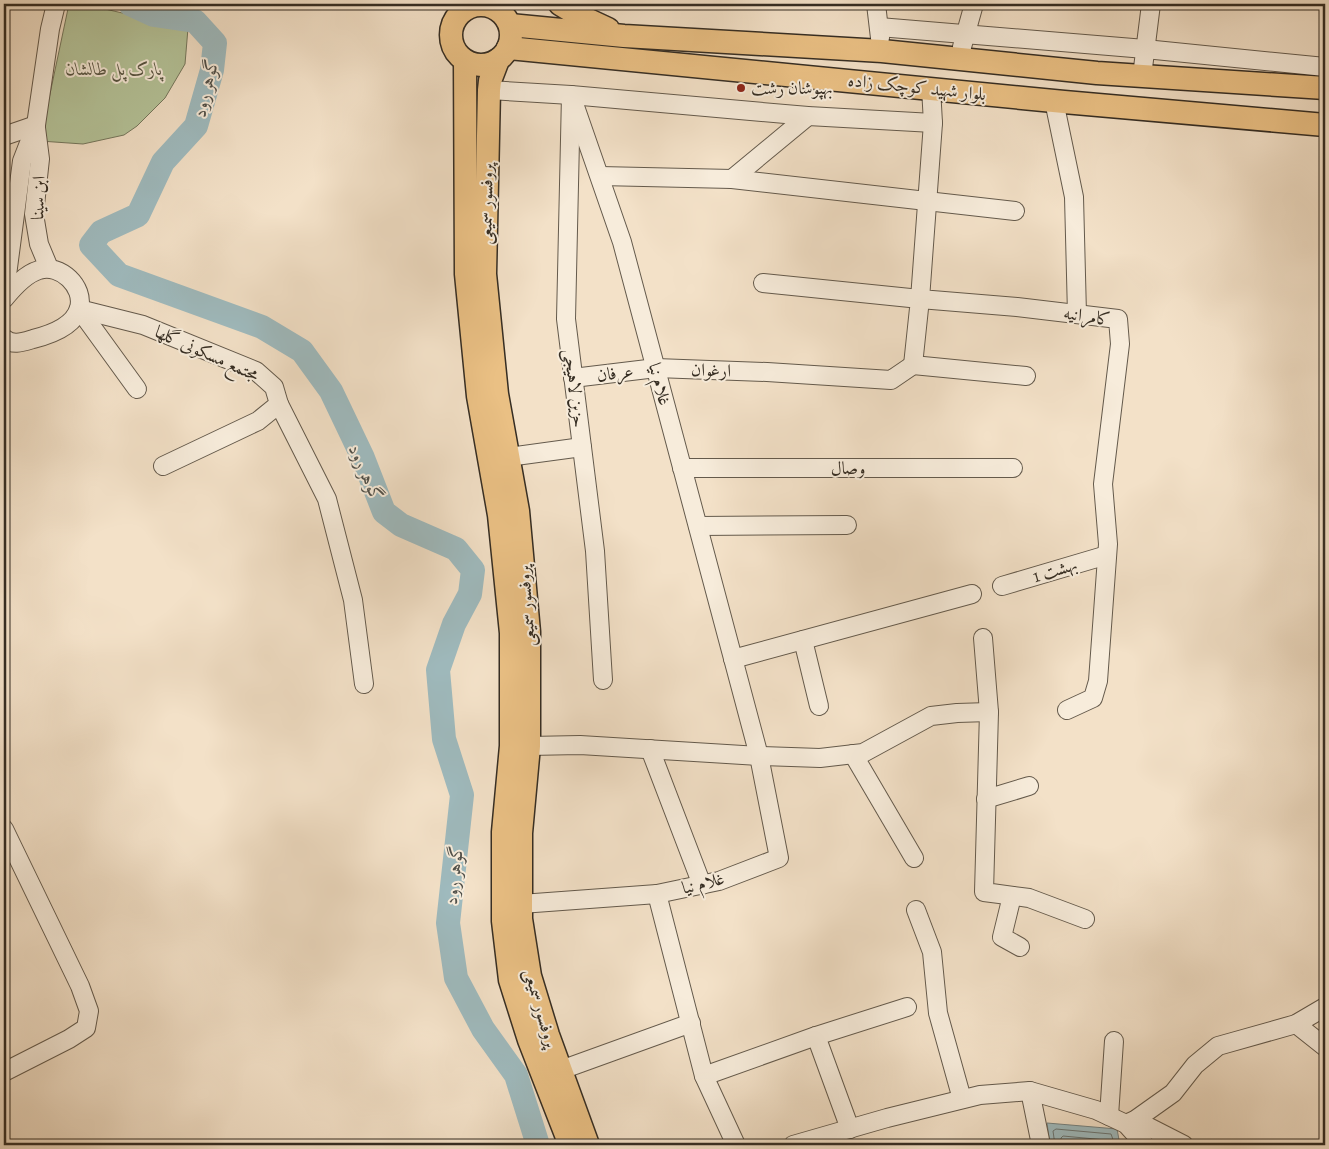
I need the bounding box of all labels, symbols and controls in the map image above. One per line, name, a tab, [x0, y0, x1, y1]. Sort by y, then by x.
water label: گوهر رود	[186, 55, 226, 120]
park label: پارک پل طالشان	[66, 57, 164, 82]
street label: بلوار شهید کوچک زاده	[847, 68, 987, 106]
place label: بهپوشان رشت	[751, 76, 833, 100]
marker: بهپوشان رشت	[735, 82, 747, 94]
street label: پروفسور سمیعی	[473, 161, 500, 245]
street label: ابن سینا	[25, 175, 51, 220]
street label: کامرانیه	[1062, 300, 1112, 333]
street label: مجتمع مسکونی گلها	[149, 319, 263, 390]
street label: حزین لاهیجی	[558, 347, 592, 429]
street label: ارغوان	[691, 357, 732, 383]
street label: عرفان	[595, 359, 635, 388]
street label: غلام نیا	[639, 360, 677, 409]
water label: گوهر رود	[342, 440, 390, 507]
street label: وصال	[831, 456, 865, 480]
street label: بهشت 1	[1030, 552, 1080, 588]
street label: پروفسور سمیعی	[511, 563, 542, 647]
water label: گوهر رود	[438, 842, 470, 906]
street label: غلام نیا	[679, 866, 728, 904]
street label: پروفسور سمیعی	[517, 966, 564, 1052]

